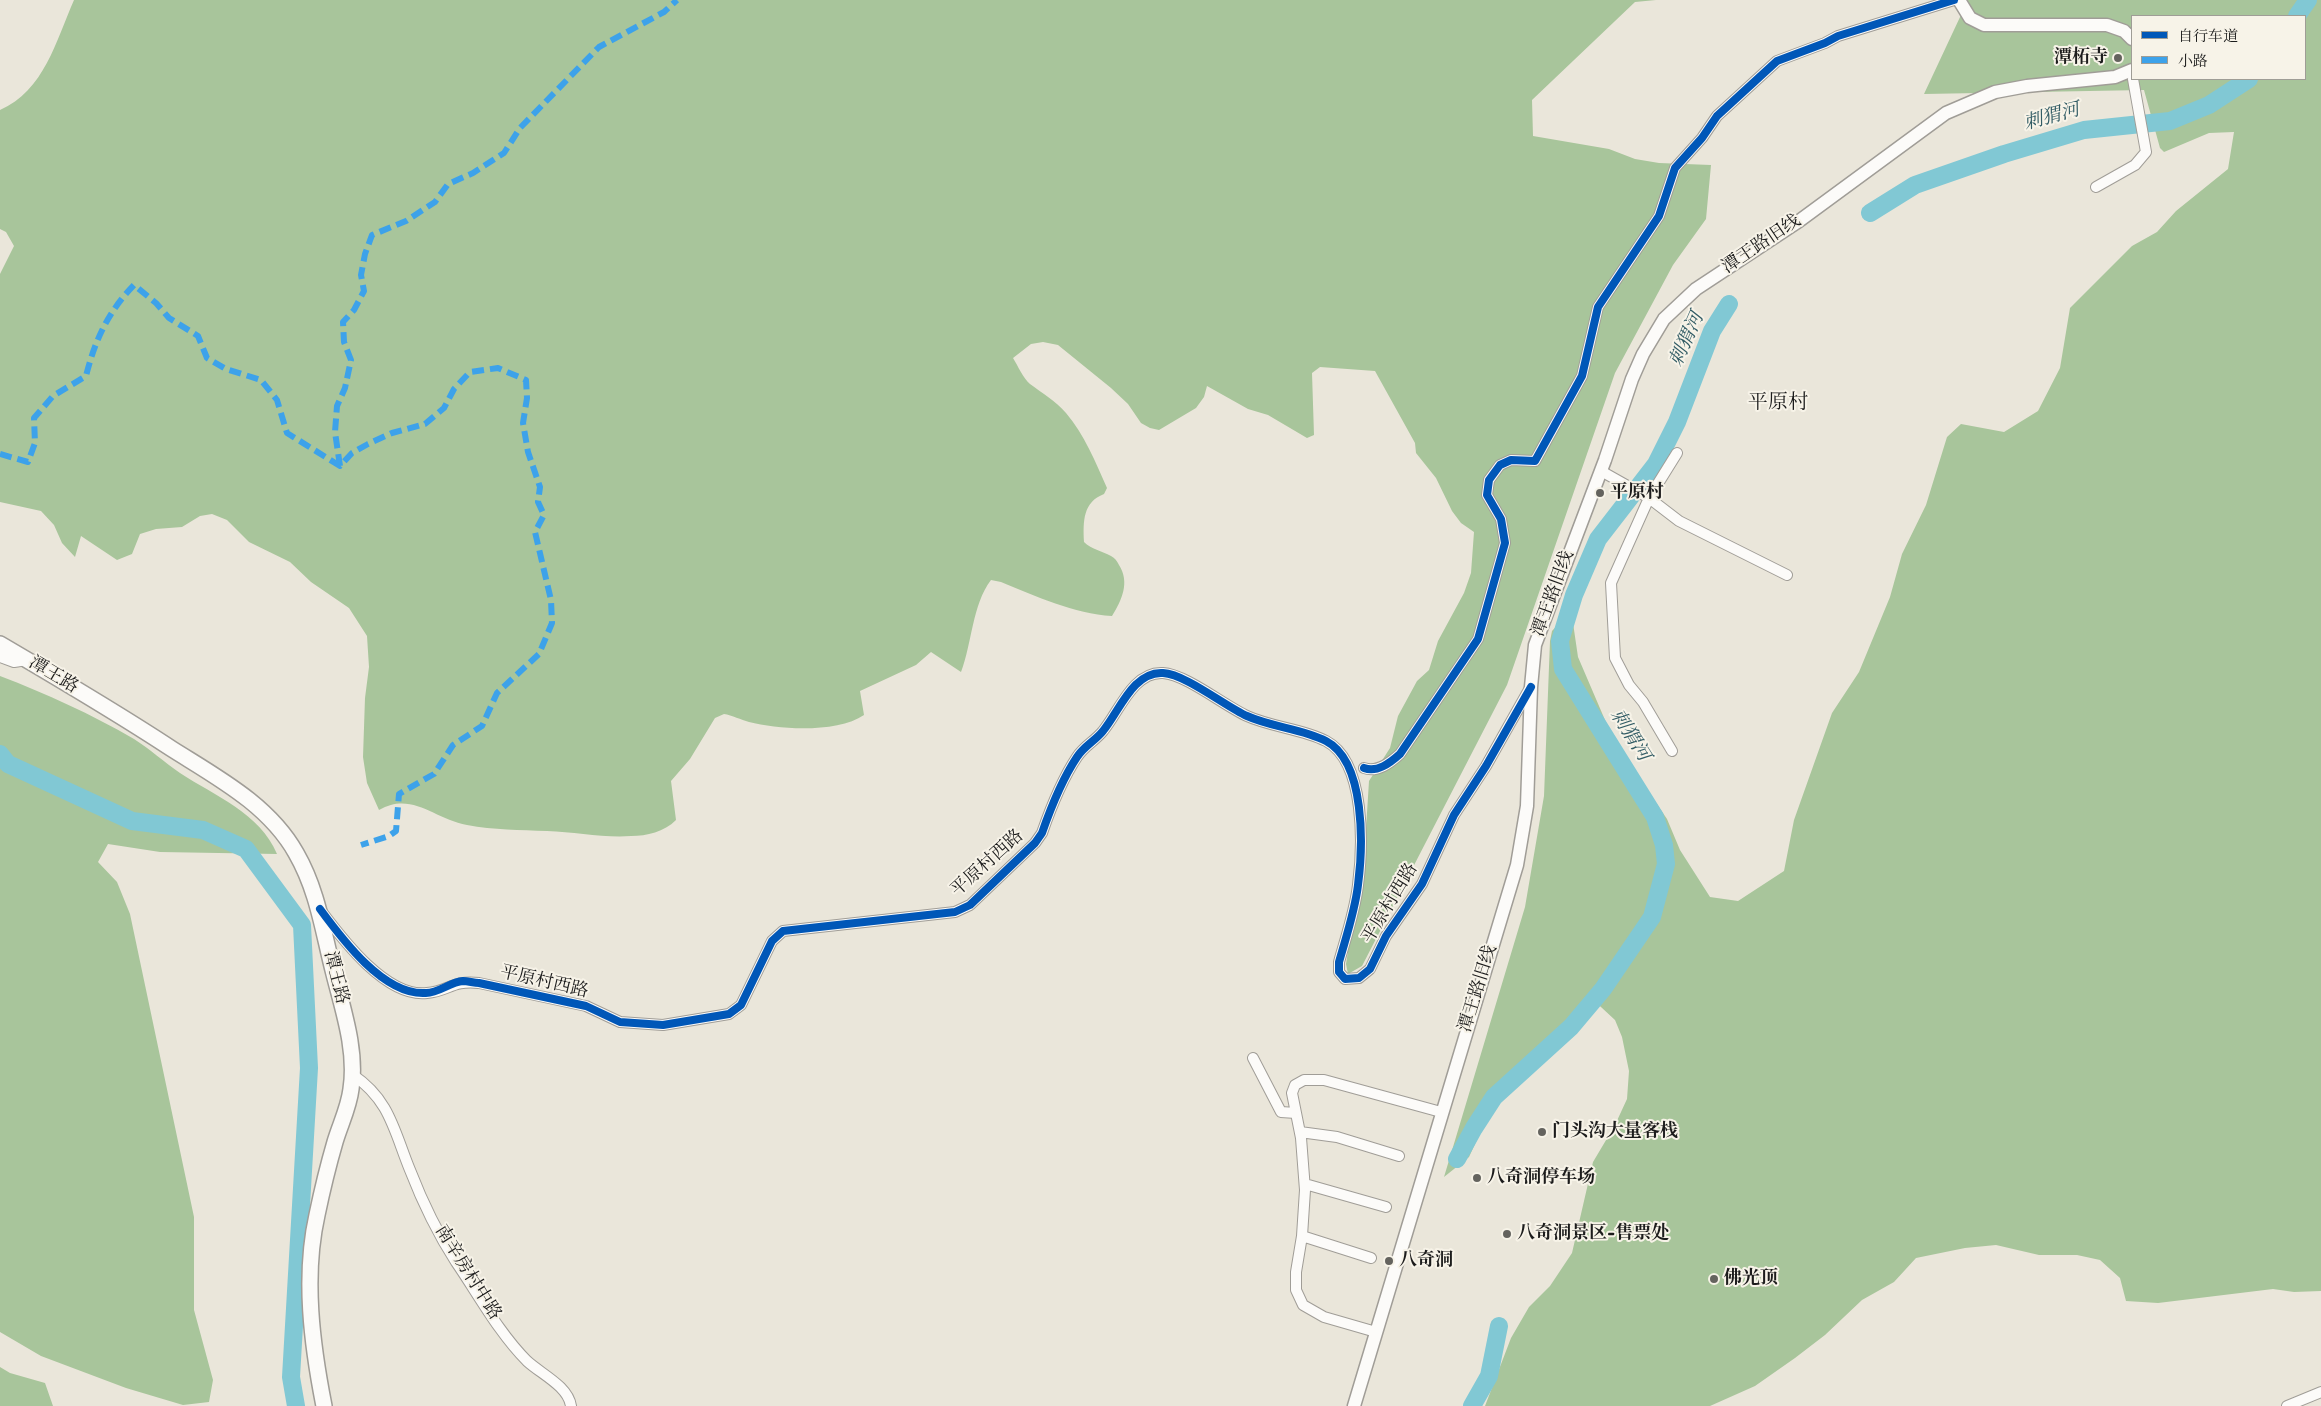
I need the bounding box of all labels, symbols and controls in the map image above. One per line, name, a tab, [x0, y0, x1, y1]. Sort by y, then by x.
legend	[2131, 15, 2306, 80]
text: 自行车道	[2178, 27, 2238, 46]
place label: 潭柘寺	[2054, 47, 2108, 69]
marker: 潭柘寺	[2112, 52, 2124, 64]
text: 小路	[2178, 52, 2208, 71]
water label: 刺猬河	[2022, 100, 2082, 136]
street label: 潭王路旧线	[1719, 211, 1805, 279]
water label: 刺猬河	[1666, 309, 1710, 371]
district label: 平原村	[1748, 392, 1808, 416]
place label: 平原村	[1610, 482, 1664, 504]
marker: 平原村	[1594, 487, 1606, 499]
street label: 潭王路旧线	[1528, 548, 1580, 640]
street label: 潭王路	[24, 653, 82, 699]
water label: 刺猬河	[1604, 706, 1654, 766]
street label: 平原村西路	[947, 826, 1029, 902]
street label: 平原村西路	[1359, 860, 1423, 948]
street label: 潭王路旧线	[1456, 943, 1502, 1035]
street label: 潭王路	[318, 949, 352, 1007]
street label: 平原村西路	[498, 962, 590, 1004]
place label: 门头沟大量客栈	[1552, 1121, 1678, 1143]
marker: 门头沟大量客栈	[1536, 1126, 1548, 1138]
place label: 八奇洞停车场	[1487, 1167, 1595, 1189]
marker: 八奇洞停车场	[1471, 1172, 1483, 1184]
street label: 南辛房村中路	[429, 1221, 505, 1325]
place label: 八奇洞景区-售票处	[1517, 1223, 1669, 1245]
marker: 八奇洞景区-售票处	[1501, 1228, 1513, 1240]
place label: 八奇洞	[1399, 1250, 1453, 1272]
marker: 八奇洞	[1383, 1255, 1395, 1267]
place label: 佛光顶	[1724, 1268, 1778, 1290]
marker: 佛光顶	[1708, 1273, 1720, 1285]

